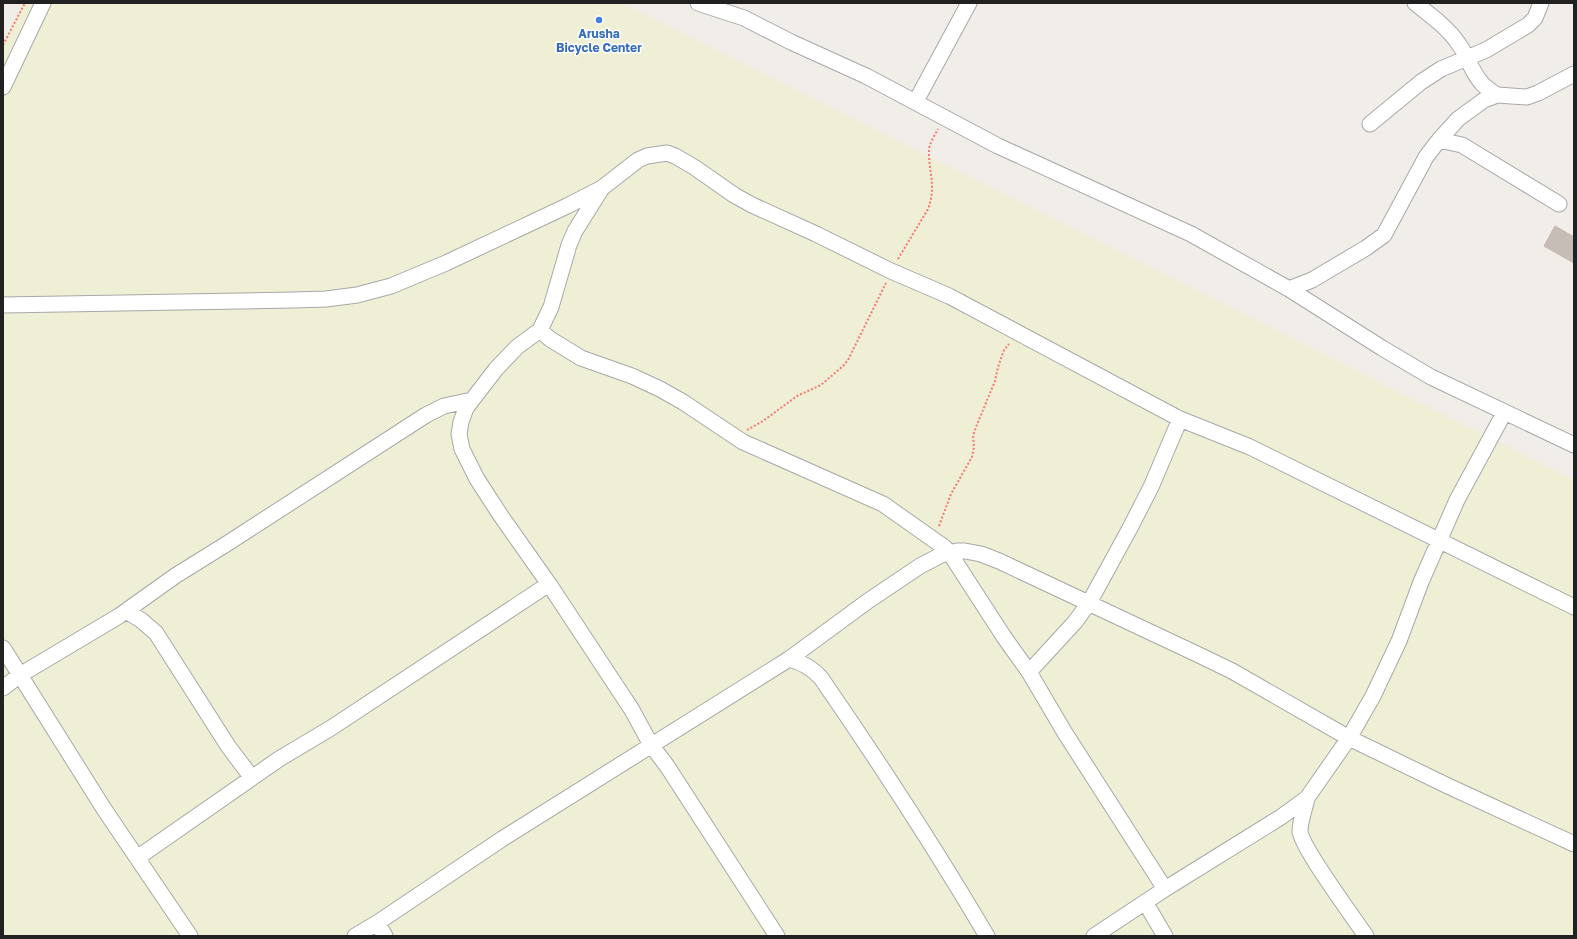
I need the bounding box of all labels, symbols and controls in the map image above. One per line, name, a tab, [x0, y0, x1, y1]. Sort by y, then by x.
marker: Arusha Bicycle Center	[594, 15, 604, 25]
place label: Arusha Bicycle Center	[556, 26, 642, 55]

